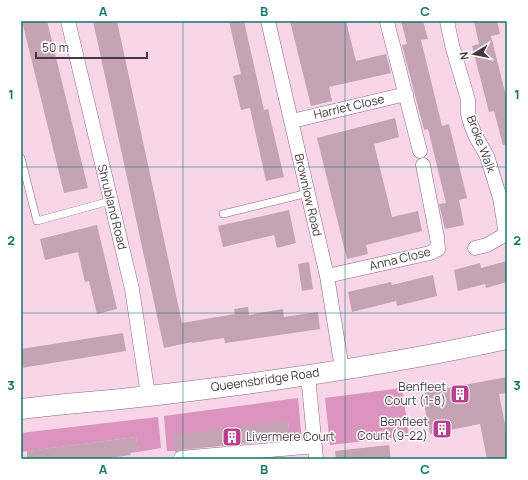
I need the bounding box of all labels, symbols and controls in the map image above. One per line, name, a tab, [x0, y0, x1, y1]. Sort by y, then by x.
text: A	[99, 2, 108, 20]
text: B	[260, 2, 268, 20]
text: C	[420, 2, 430, 20]
scale bar	[36, 34, 147, 60]
north arrow	[454, 34, 494, 74]
text: 50 m	[42, 39, 69, 56]
text: N	[456, 51, 472, 61]
text: 1	[8, 85, 14, 103]
text: 1	[514, 85, 520, 103]
street label: Harriet Close	[312, 90, 386, 123]
street label: Broke Walk	[463, 113, 501, 176]
street label: Brownlow Road	[291, 152, 326, 238]
street label: Shrubland Road	[94, 162, 131, 251]
text: 2	[7, 231, 15, 249]
text: 2	[513, 231, 521, 249]
street label: Anna Close	[367, 243, 432, 274]
street label: Queensbridge Road	[210, 363, 320, 396]
text: 3	[7, 376, 15, 394]
text: 3	[513, 376, 521, 394]
place label: Benfleet Court (1-8)	[385, 378, 446, 409]
building icon: Benfleet Court (1-8)	[449, 383, 471, 405]
place label: Benfleet Court (9-22)	[357, 413, 428, 444]
building icon: Benfleet Court (9-22)	[431, 418, 453, 440]
building icon: Livermere Court	[221, 426, 243, 448]
place label: Livermere Court	[246, 428, 335, 445]
text: A	[99, 460, 108, 478]
text: B	[260, 460, 268, 478]
text: C	[420, 460, 430, 478]

